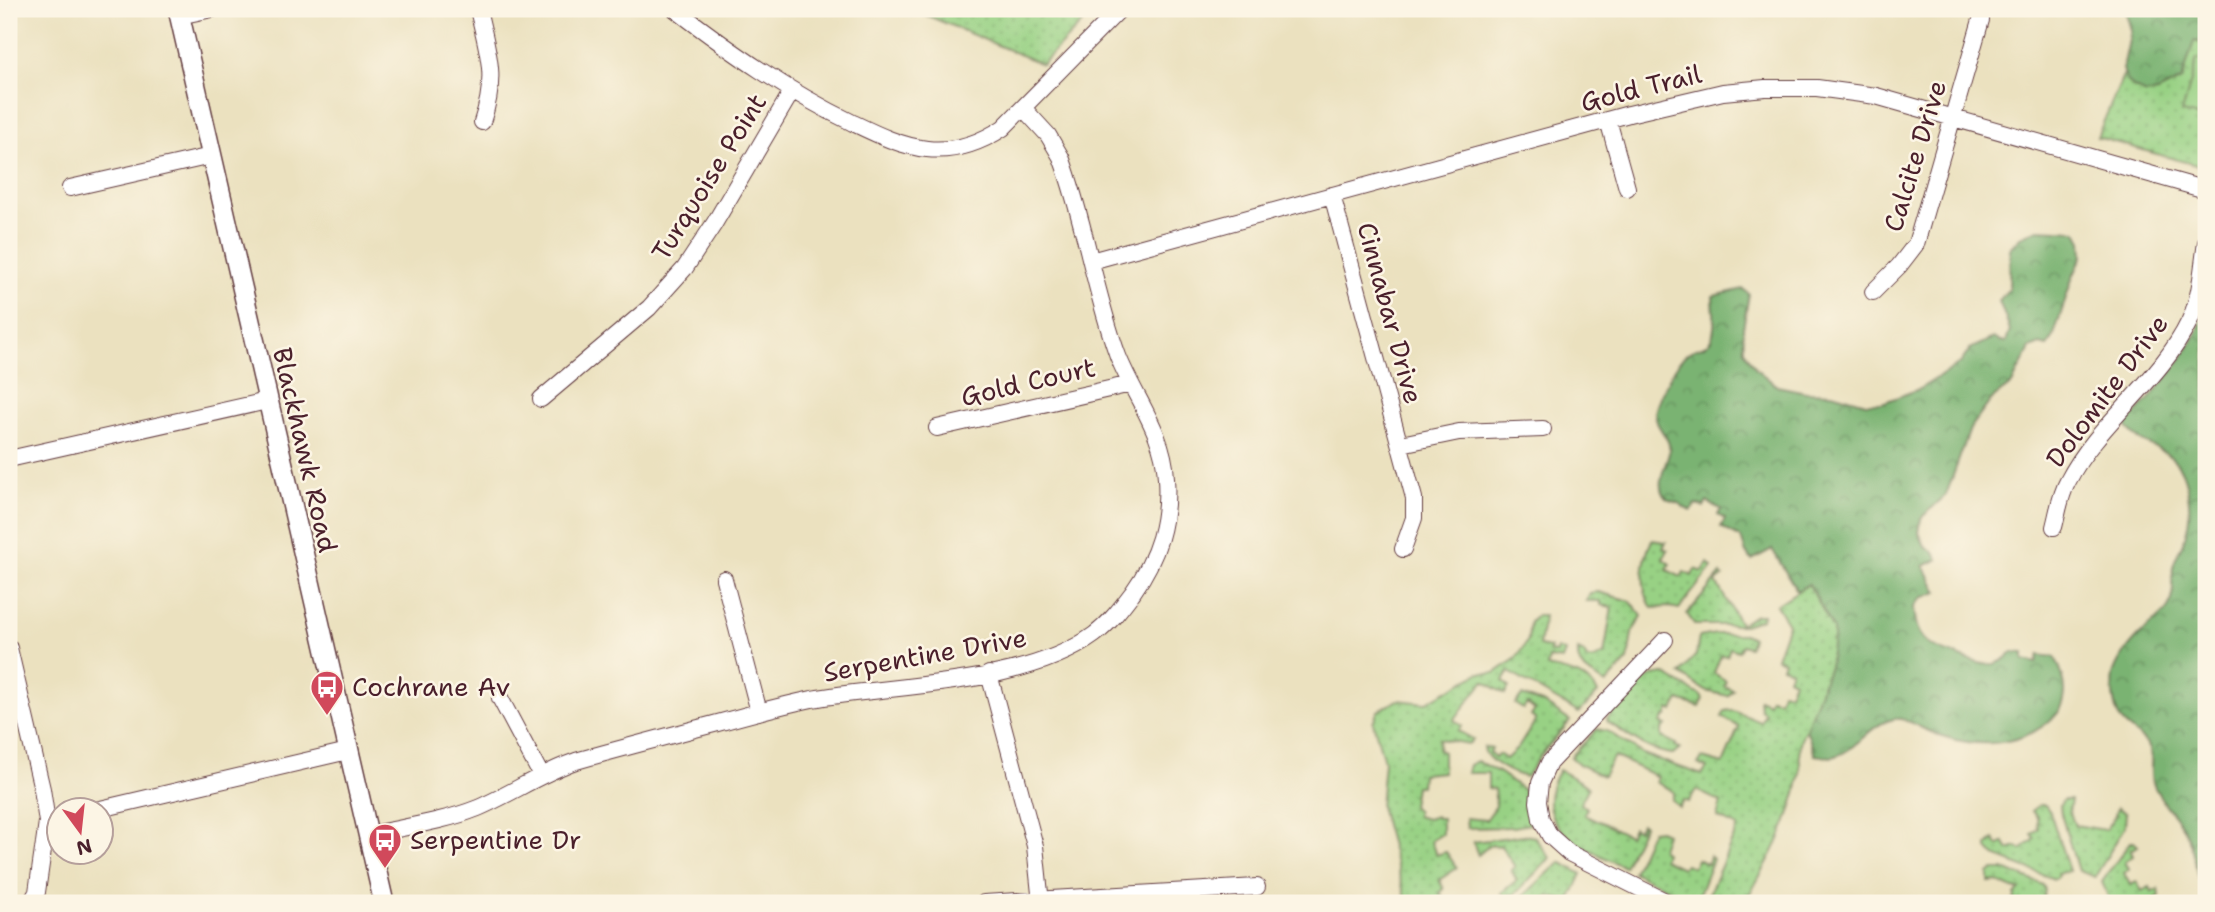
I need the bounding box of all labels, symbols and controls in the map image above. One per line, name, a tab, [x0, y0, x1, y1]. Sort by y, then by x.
street label: Gold Trail	[1577, 56, 1705, 119]
street label: Calcite Drive	[1875, 76, 1954, 236]
street label: Turquoise Point	[643, 86, 774, 267]
street label: Cinnabar Drive	[1349, 218, 1432, 408]
street label: Dolomite Drive	[2038, 307, 2176, 474]
street label: Blackhawk Road	[265, 344, 346, 556]
street label: Gold Court	[957, 349, 1099, 414]
street label: Serpentine Drive	[821, 619, 1029, 690]
bus stop icon: Cochrane Av	[308, 668, 346, 717]
place label: Cochrane Av	[352, 669, 510, 704]
north arrow	[46, 796, 116, 866]
bus stop icon: Serpentine Dr	[366, 821, 404, 870]
place label: Serpentine Dr	[410, 822, 581, 857]
text: N	[74, 833, 95, 861]

